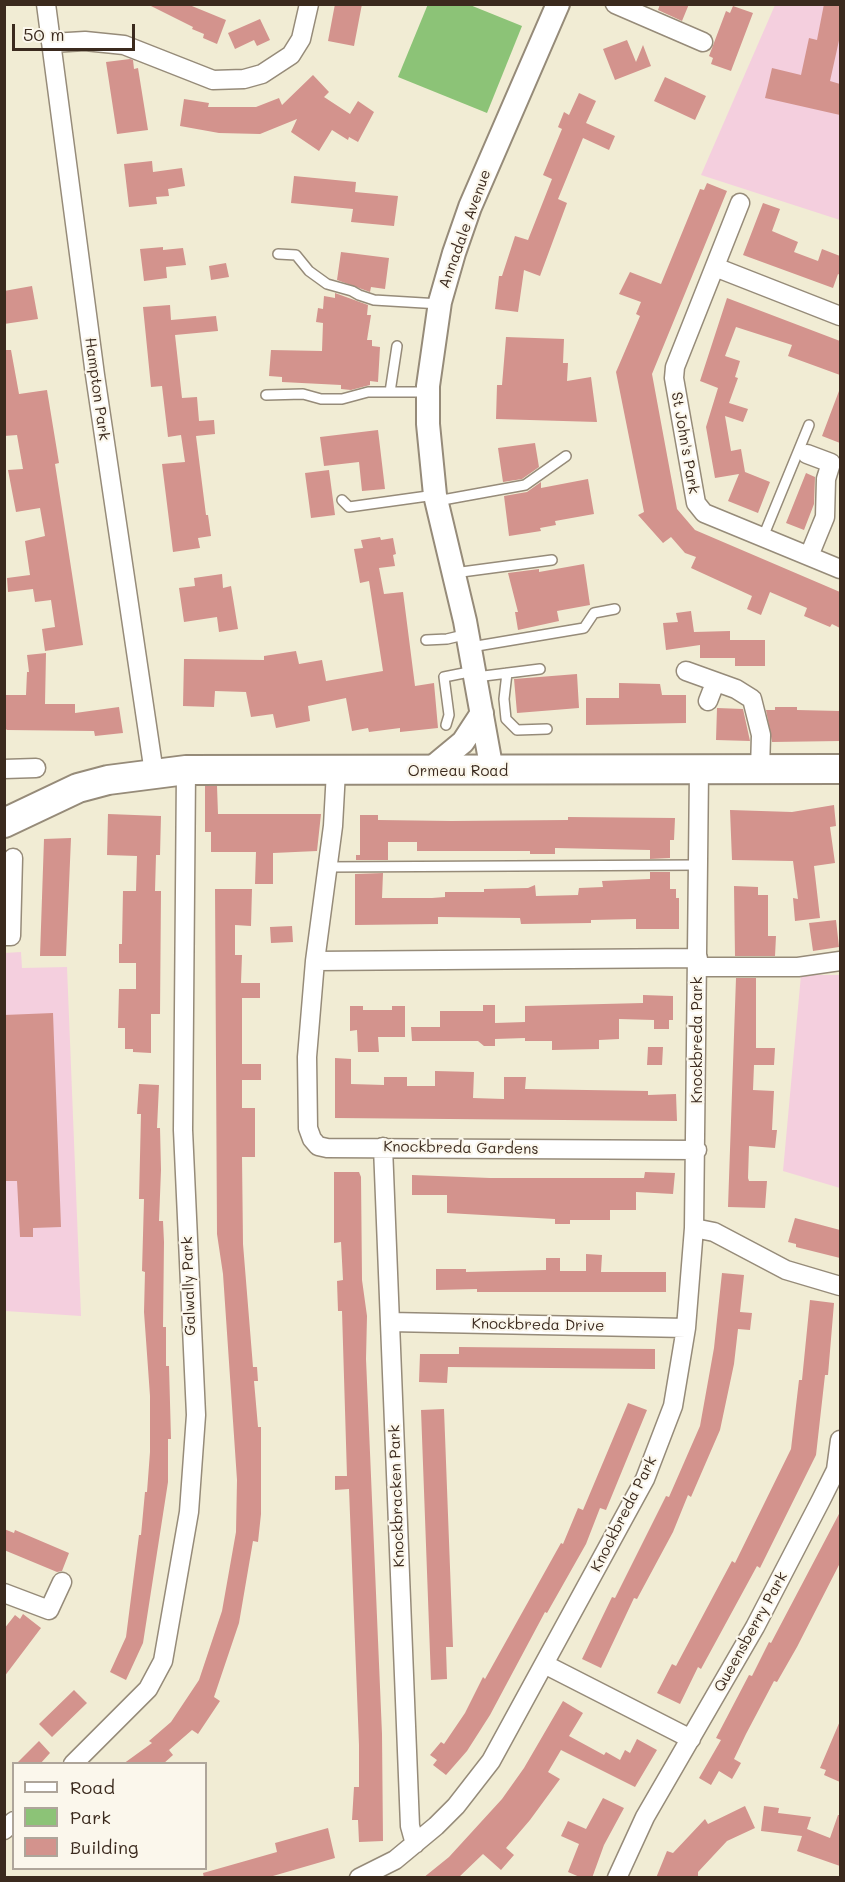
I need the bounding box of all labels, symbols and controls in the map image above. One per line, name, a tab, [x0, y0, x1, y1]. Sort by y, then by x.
scale bar	[15, 12, 138, 50]
text: 50 m	[23, 22, 65, 46]
street label: Annadale Avenue	[435, 167, 495, 291]
street label: Hampton Park	[81, 336, 113, 442]
street label: St John's Park	[667, 391, 703, 495]
street label: Ormeau Road	[408, 762, 508, 780]
street label: Knockbreda Park	[688, 976, 706, 1104]
street label: Knockbreda Gardens	[383, 1138, 539, 1158]
street label: Galwally Park	[178, 1236, 200, 1336]
street label: Knockbreda Drive	[471, 1315, 605, 1335]
street label: Knockbracken Park	[386, 1424, 408, 1568]
street label: Knockbreda Park	[587, 1453, 661, 1575]
street label: Queensberry Park	[710, 1569, 792, 1695]
legend	[12, 1762, 207, 1870]
text: Road	[70, 1775, 115, 1799]
text: Park	[70, 1805, 111, 1829]
text: Building	[70, 1835, 138, 1859]

